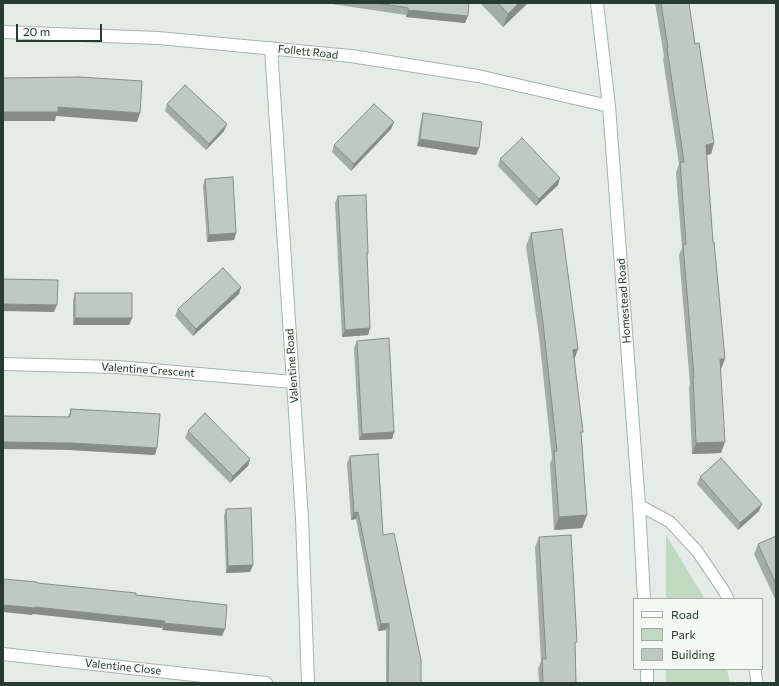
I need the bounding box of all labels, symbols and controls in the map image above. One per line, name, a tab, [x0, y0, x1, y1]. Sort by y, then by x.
scale bar	[18, 16, 104, 42]
text: 20 m	[23, 24, 50, 38]
street label: Follett Road	[277, 42, 339, 62]
street label: Homestead Road	[614, 258, 634, 344]
street label: Valentine Road	[283, 328, 301, 404]
street label: Valentine Crescent	[101, 360, 195, 380]
legend	[633, 598, 763, 670]
text: Road	[671, 607, 699, 621]
text: Park	[671, 627, 696, 641]
text: Building	[671, 647, 715, 661]
street label: Valentine Close	[84, 656, 162, 678]

